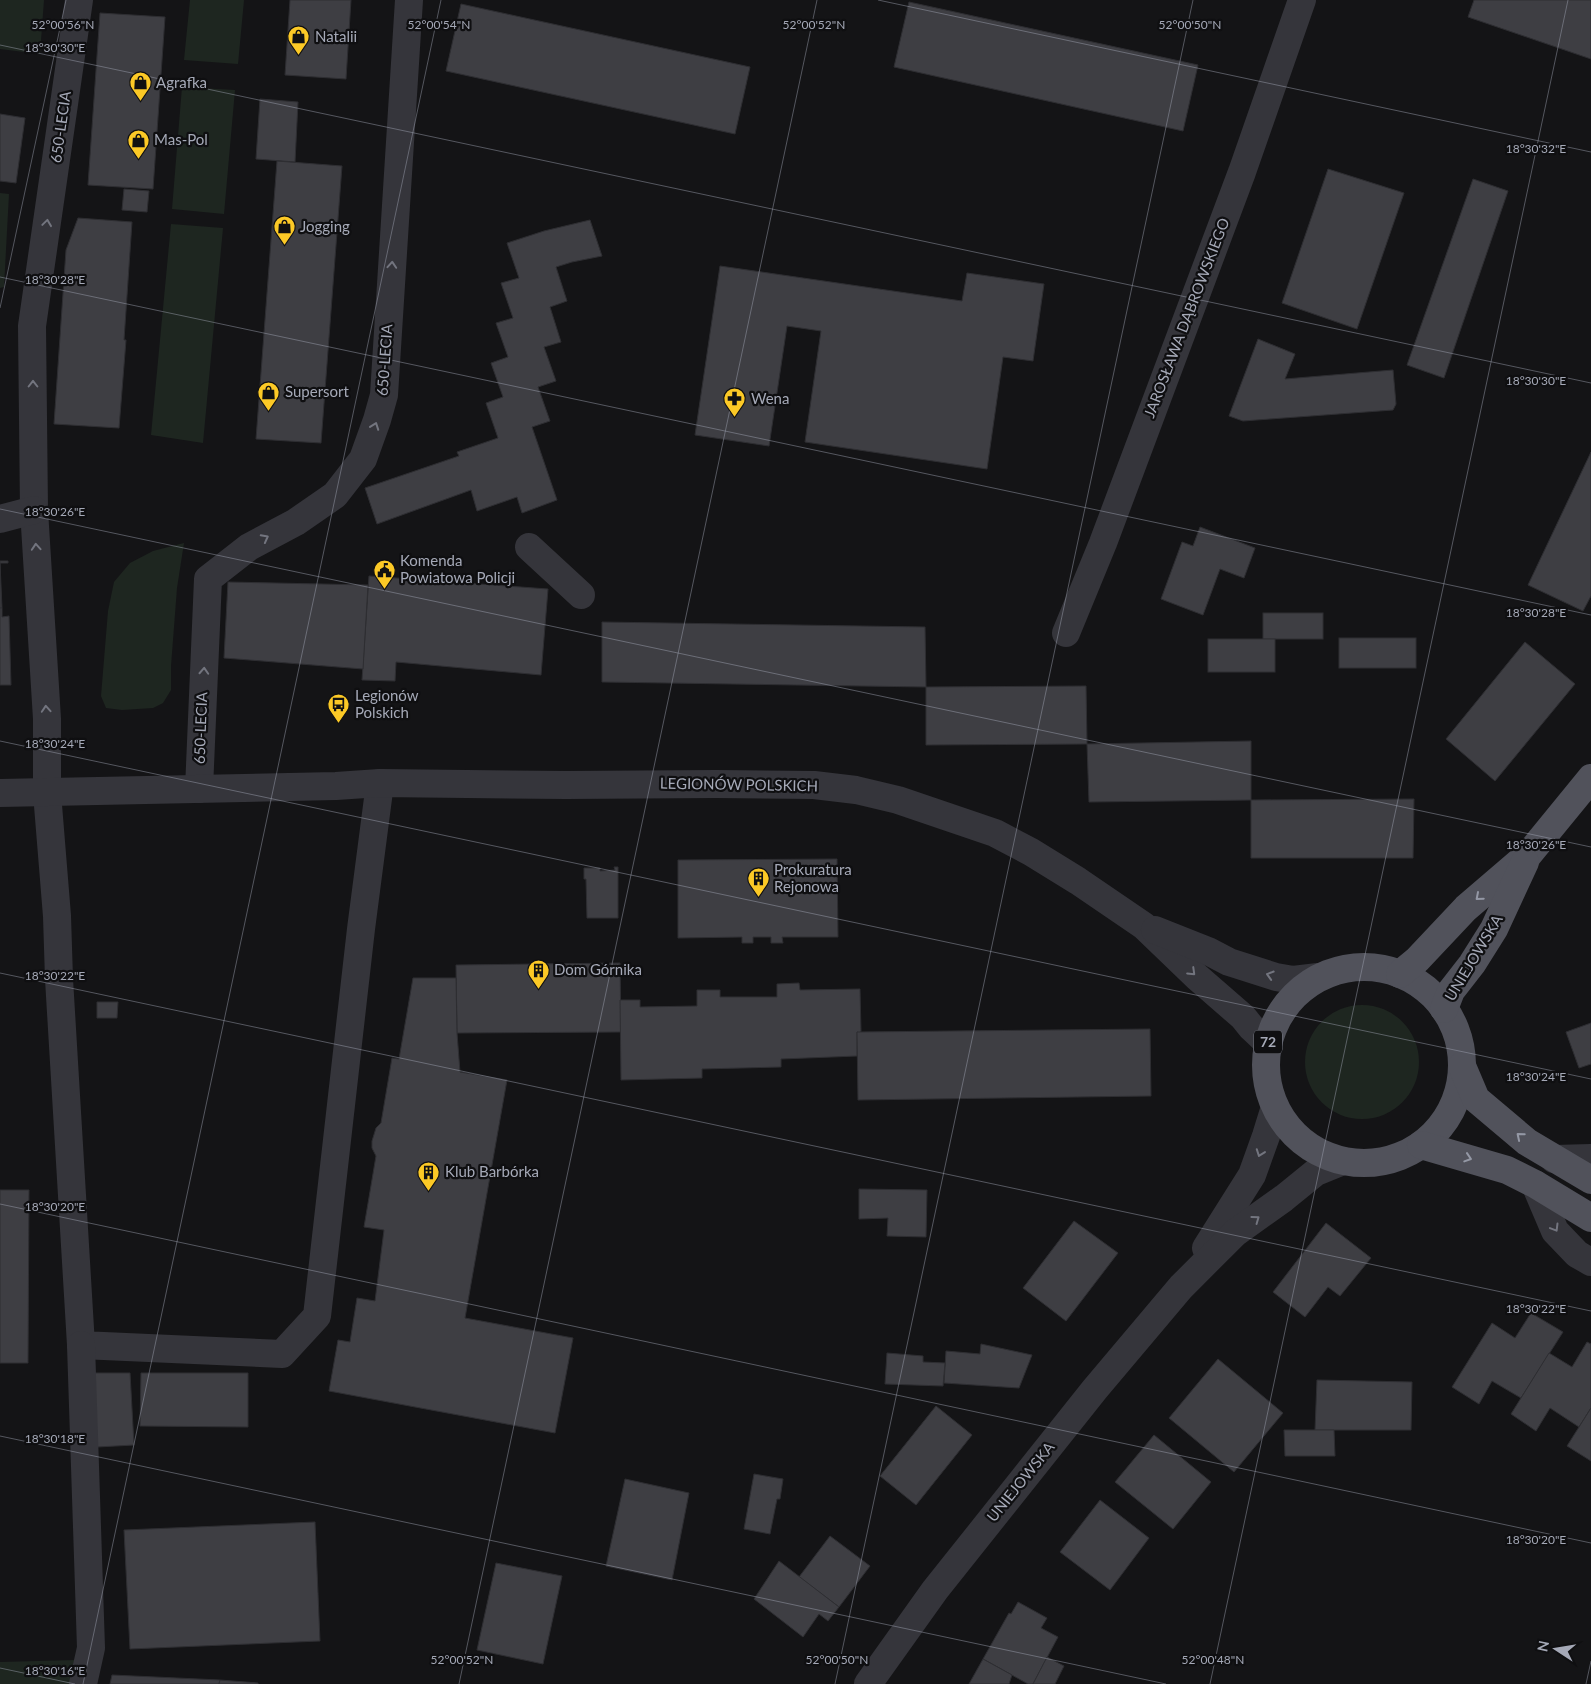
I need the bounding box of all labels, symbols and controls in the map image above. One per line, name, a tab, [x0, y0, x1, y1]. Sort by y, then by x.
text: 52°00'56"N	[32, 17, 94, 32]
text: 52°00'54"N	[408, 17, 470, 32]
text: 52°00'52"N	[783, 17, 845, 32]
text: 52°00'50"N	[1159, 17, 1221, 32]
shop icon: Natalii	[287, 25, 311, 56]
place label: Natalii	[315, 27, 357, 45]
text: 18°30'30"E	[25, 40, 85, 55]
shop icon: Agrafka	[128, 71, 152, 102]
place label: Agrafka	[156, 73, 207, 91]
street label: 650-LECIA	[46, 89, 74, 164]
shop icon: Mas-Pol	[126, 128, 150, 159]
place label: Mas-Pol	[154, 130, 208, 148]
text: 18°30'32"E	[1506, 141, 1566, 156]
shop icon: Jogging	[272, 215, 296, 246]
street label: JAROSŁAWA DĄBROWSKIEGO	[1140, 215, 1233, 420]
place label: Jogging	[300, 217, 350, 235]
one-way arrow	[42, 219, 52, 227]
one-way arrow	[387, 261, 398, 269]
text: 18°30'28"E	[25, 272, 85, 287]
street label: 650-LECIA	[373, 322, 396, 397]
text: 18°30'30"E	[1506, 373, 1566, 388]
one-way arrow	[28, 380, 38, 388]
shop icon: Supersort	[257, 380, 281, 411]
place label: Supersort	[285, 382, 350, 400]
pharmacy icon: Wena	[723, 387, 747, 418]
place label: Wena	[751, 389, 789, 407]
one-way arrow	[369, 422, 379, 431]
text: 18°30'26"E	[25, 504, 85, 519]
one-way arrow	[260, 534, 269, 544]
one-way arrow	[31, 543, 42, 551]
place label: Komenda Powiatowa Policji	[400, 551, 515, 586]
public building icon: Komenda Powiatowa Policji	[372, 558, 396, 589]
text: 18°30'28"E	[1506, 605, 1566, 620]
one-way arrow	[198, 666, 209, 674]
place label: Legionów Polskich	[355, 686, 419, 721]
street label: 650-LECIA	[190, 691, 210, 764]
bus stop icon: Legionów Polskich	[327, 693, 351, 724]
one-way arrow	[41, 705, 52, 713]
text: 18°30'24"E	[25, 736, 85, 751]
street label: LEGIONÓW POLSKICH	[660, 774, 818, 794]
text: 18°30'26"E	[1506, 837, 1566, 852]
place label: Prokuratura Rejonowa	[774, 860, 852, 895]
building icon: Prokuratura Rejonowa	[746, 867, 770, 898]
one-way arrow	[1475, 891, 1484, 900]
street label: UNIEJOWSKA	[1440, 910, 1506, 1004]
building icon: Dom Górnika	[526, 958, 550, 989]
place label: Dom Górnika	[554, 960, 642, 978]
one-way arrow	[1186, 966, 1195, 975]
text: 18°30'22"E	[25, 968, 85, 983]
one-way arrow	[1267, 971, 1275, 981]
road number: 72	[1254, 1030, 1282, 1054]
text: 18°30'24"E	[1506, 1069, 1566, 1084]
one-way arrow	[1517, 1133, 1526, 1141]
one-way arrow	[1256, 1148, 1266, 1157]
one-way arrow	[1464, 1152, 1472, 1162]
building icon: Klub Barbórka	[417, 1160, 441, 1191]
place label: Klub Barbórka	[445, 1162, 539, 1180]
text: 18°30'20"E	[25, 1199, 85, 1214]
one-way arrow	[1250, 1216, 1260, 1225]
one-way arrow	[1548, 1223, 1558, 1232]
text: 18°30'22"E	[1506, 1301, 1566, 1316]
text: 18°30'18"E	[25, 1431, 85, 1446]
street label: UNIEJOWSKA	[983, 1437, 1058, 1525]
text: 18°30'20"E	[1506, 1532, 1566, 1547]
north arrow	[1531, 1624, 1581, 1674]
text: N	[1533, 1639, 1552, 1653]
text: 52°00'52"N	[431, 1652, 493, 1667]
text: 52°00'50"N	[806, 1652, 868, 1667]
text: 52°00'48"N	[1182, 1652, 1244, 1667]
text: 18°30'16"E	[25, 1663, 85, 1678]

